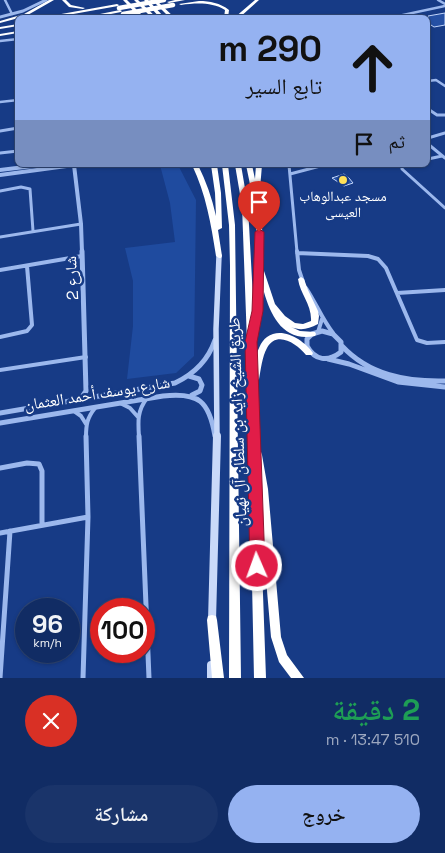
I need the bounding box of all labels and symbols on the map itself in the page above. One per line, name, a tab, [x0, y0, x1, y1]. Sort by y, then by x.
marker: مسجد عبدالوهاب العيسى	[337, 174, 349, 186]
pin	[238, 181, 280, 232]
place label: مسجد عبدالوهاب العيسى	[299, 187, 387, 221]
street label: شارع 2	[60, 255, 83, 301]
street label: طريق الشيخ زايد بن سلطان آل نهيان	[223, 317, 252, 527]
street label: شارع يوسف أحمد العثمان	[23, 372, 171, 415]
position arrow	[230, 539, 282, 591]
speed limit sign: 100	[90, 598, 155, 663]

